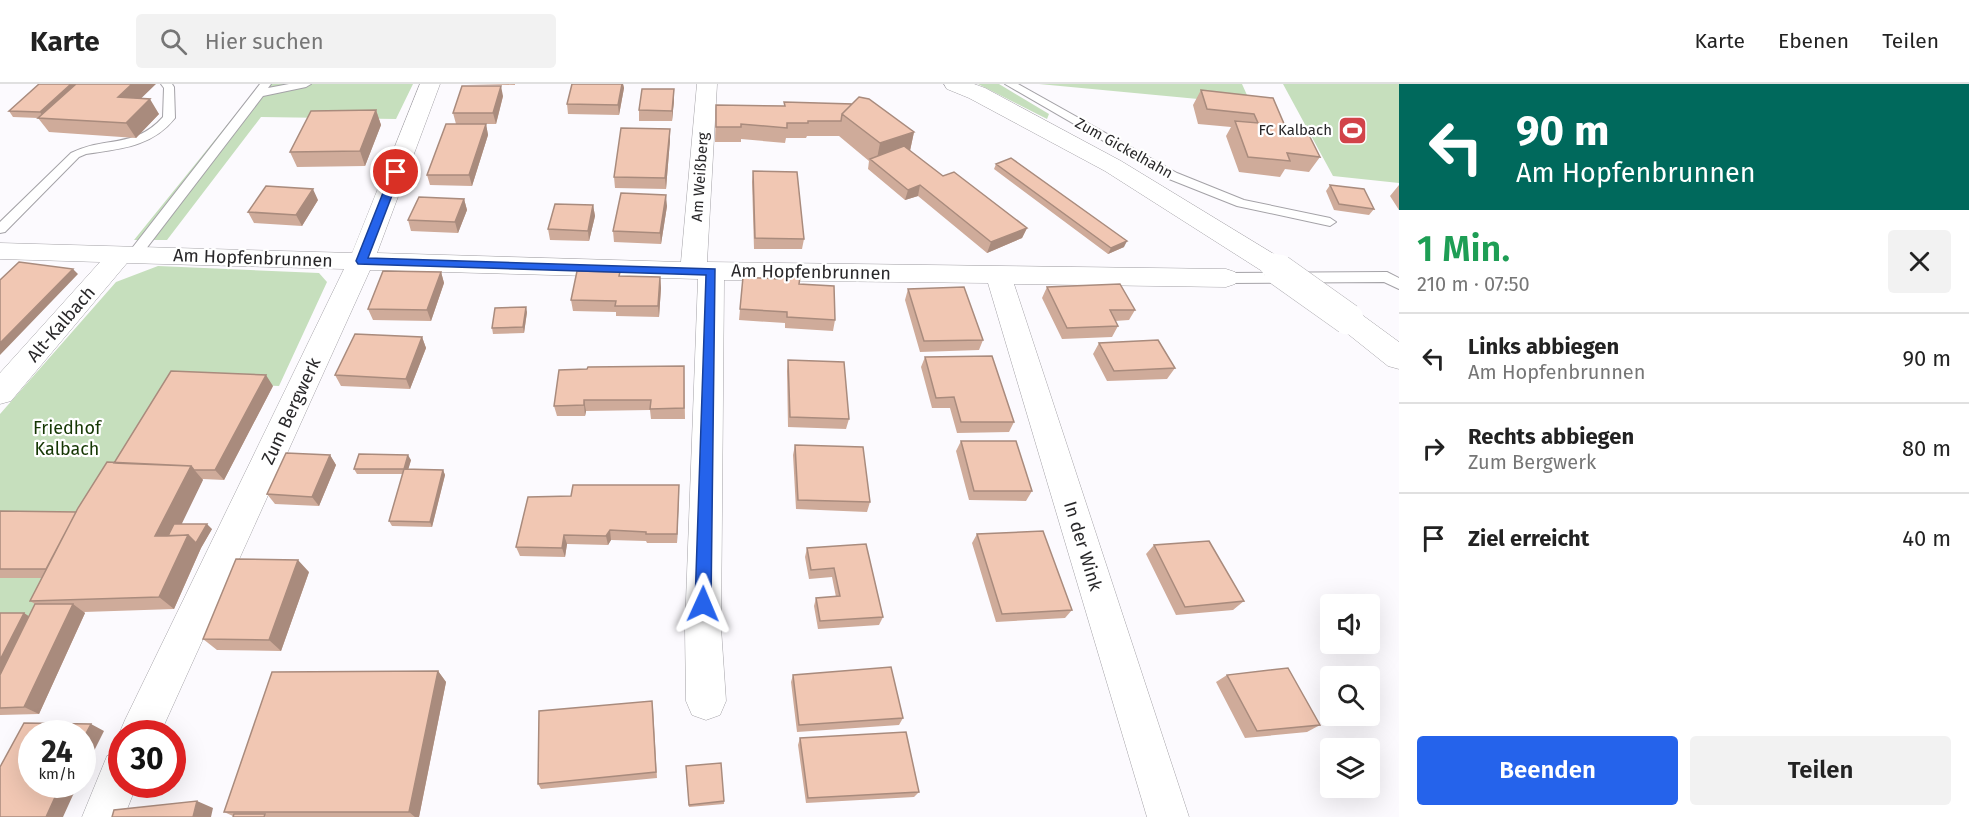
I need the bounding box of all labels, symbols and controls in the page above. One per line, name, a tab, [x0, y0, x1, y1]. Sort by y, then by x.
search box	[136, 14, 556, 68]
text: Karte	[30, 25, 100, 58]
icon: search	[157, 25, 190, 58]
text: Hier suchen	[205, 28, 324, 55]
text: Karte	[1694, 28, 1745, 54]
text: Ebenen	[1778, 28, 1849, 54]
text: Teilen	[1882, 28, 1939, 54]
text: 90 m	[1516, 106, 1610, 156]
icon: left	[1417, 108, 1495, 186]
street label: Zum Gickelhahn	[1072, 114, 1176, 182]
sports icon: FC Kalbach	[1337, 114, 1369, 146]
place label: FC Kalbach	[1258, 121, 1332, 139]
street label: Am Weißberg	[688, 132, 712, 222]
pin	[370, 146, 421, 197]
icon: arrive	[379, 155, 412, 188]
text: Am Hopfenbrunnen	[1516, 157, 1756, 189]
text: 1 Min.	[1417, 227, 1510, 271]
button: close	[1888, 230, 1951, 293]
street label: Am Hopfenbrunnen	[173, 244, 333, 272]
street label: Am Hopfenbrunnen	[731, 260, 891, 284]
text: 210 m · 07:50	[1417, 272, 1530, 296]
street label: Alt-Kalbach	[22, 282, 100, 366]
text: Links abbiegen	[1468, 333, 1619, 360]
icon: left	[1417, 342, 1450, 375]
text: 90 m	[1902, 345, 1951, 372]
street label: Zum Bergwerk	[257, 353, 326, 468]
text: Am Hopfenbrunnen	[1468, 360, 1645, 384]
park label: Friedhof Kalbach	[33, 417, 103, 460]
text: Rechts abbiegen	[1468, 423, 1634, 450]
icon: right	[1417, 432, 1450, 465]
text: 80 m	[1902, 435, 1951, 462]
text: Zum Bergwerk	[1468, 450, 1596, 474]
street label: In der Wink	[1059, 498, 1107, 594]
icon: arrive	[1417, 522, 1450, 555]
text: Ziel erreicht	[1468, 525, 1589, 552]
text: 40 m	[1902, 525, 1951, 552]
position arrow	[671, 572, 735, 636]
map controls	[1320, 594, 1380, 798]
button: sound	[1320, 594, 1380, 654]
button: search	[1320, 666, 1380, 726]
speed limit sign: 30	[108, 720, 186, 798]
text: 24	[41, 734, 73, 770]
button: Beenden	[1417, 736, 1678, 805]
button: Teilen	[1690, 736, 1951, 805]
button: layers	[1320, 738, 1380, 798]
text: km/h	[38, 765, 76, 783]

